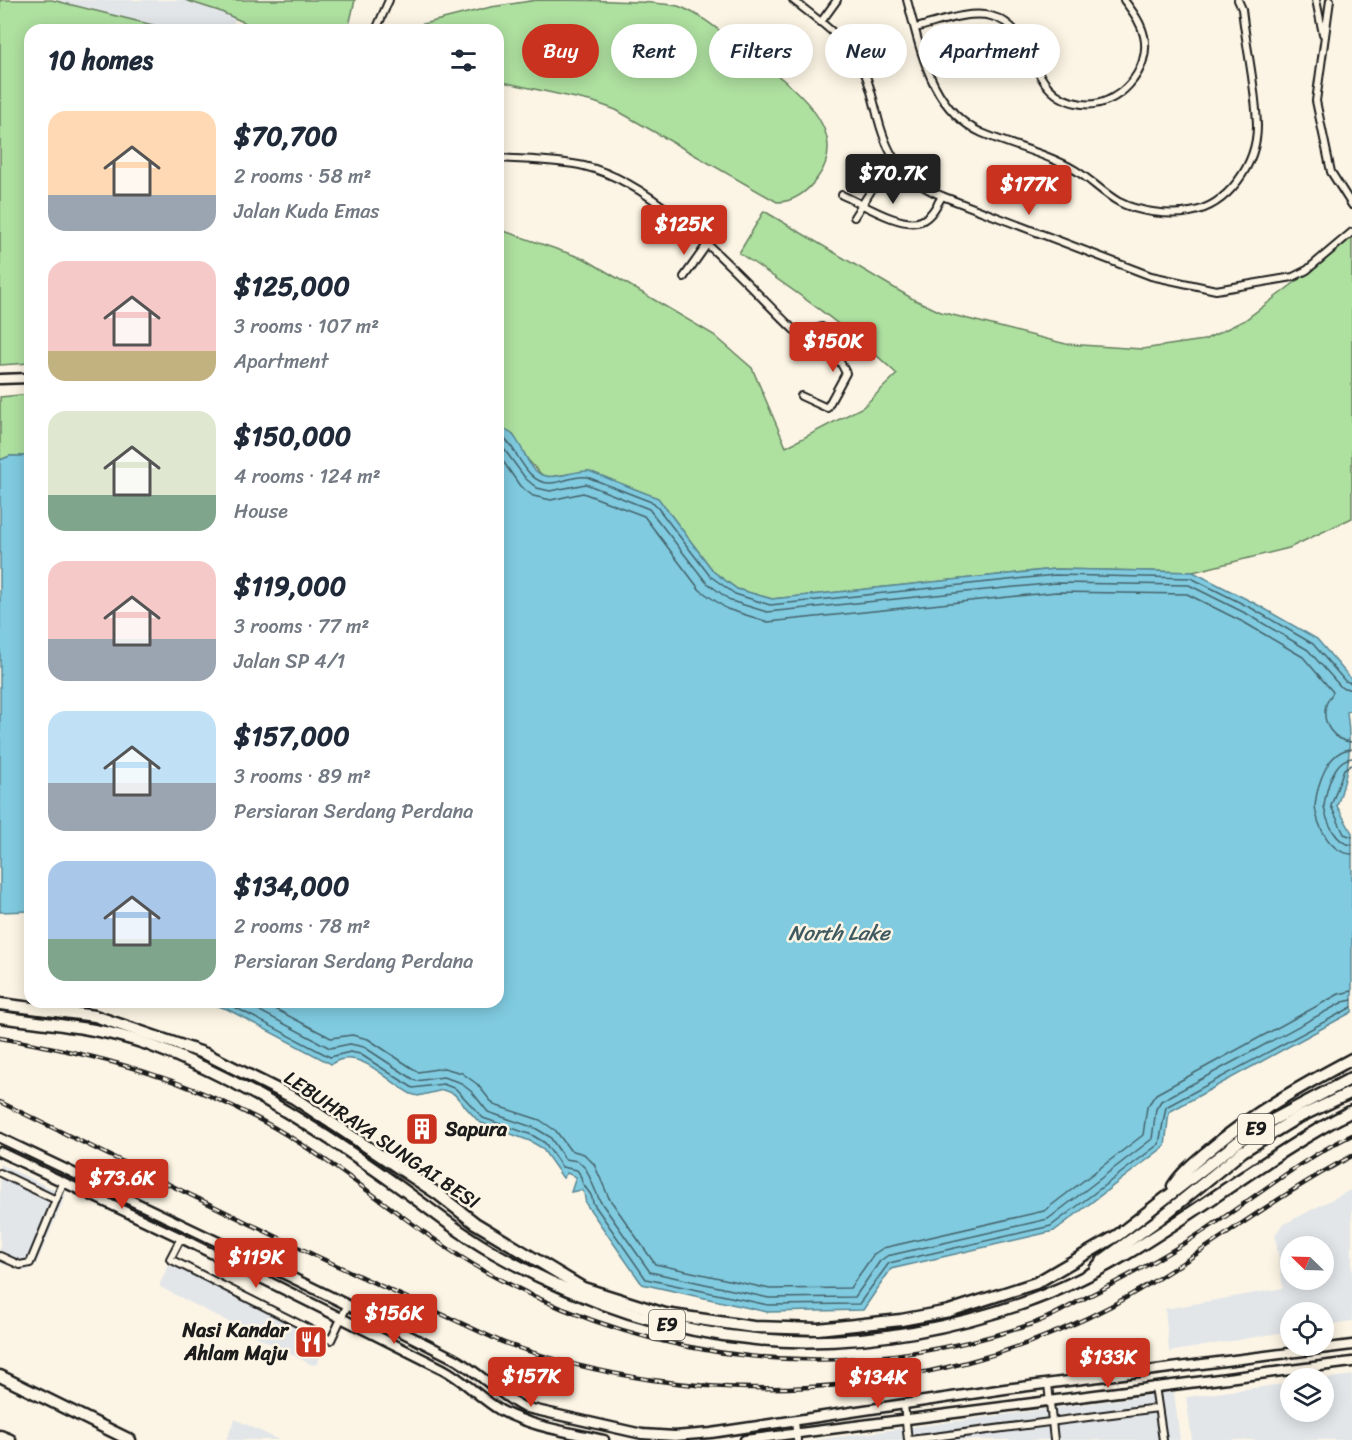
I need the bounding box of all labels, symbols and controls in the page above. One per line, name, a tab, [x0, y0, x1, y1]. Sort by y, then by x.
chip: Buy	[522, 24, 599, 78]
chip: Rent	[611, 24, 697, 78]
chip: Filters	[709, 24, 813, 78]
chip: New	[825, 24, 907, 78]
chip: Apartment	[919, 24, 1060, 78]
text: 10 homes	[48, 37, 153, 83]
icon: filters	[447, 44, 480, 77]
text: $70,700	[234, 113, 337, 159]
icon: home	[96, 135, 168, 207]
pin: $70.7K	[844, 154, 942, 205]
text: $70.7K	[859, 156, 927, 191]
text: 2 rooms · 58 m²	[234, 159, 371, 194]
pin: $177K	[987, 165, 1071, 216]
text: $177K	[1000, 167, 1058, 202]
text: Jalan Kuda Emas	[234, 194, 380, 229]
pin: $125K	[642, 205, 726, 256]
text: $125K	[655, 207, 713, 242]
text: $125,000	[234, 263, 350, 309]
icon: home	[96, 285, 168, 357]
text: 3 rooms · 107 m²	[234, 309, 379, 344]
pin: $150K	[791, 322, 875, 373]
text: $150K	[803, 324, 863, 359]
text: Apartment	[234, 344, 328, 379]
text: $150,000	[234, 413, 351, 459]
icon: home	[96, 435, 168, 507]
text: 4 rooms · 124 m²	[234, 459, 381, 494]
text: House	[234, 494, 288, 529]
text: $119,000	[234, 563, 346, 609]
icon: home	[96, 585, 168, 657]
text: 3 rooms · 77 m²	[234, 609, 369, 644]
text: Jalan SP 4/1	[234, 644, 345, 679]
text: $157,000	[234, 713, 350, 759]
icon: home	[96, 735, 168, 807]
text: 3 rooms · 89 m²	[234, 759, 371, 794]
text: Persiaran Serdang Perdana	[234, 794, 473, 829]
text: $134,000	[234, 863, 349, 909]
icon: home	[96, 885, 168, 957]
text: 2 rooms · 78 m²	[234, 909, 370, 944]
water label: North Lake	[789, 914, 891, 952]
text: Persiaran Serdang Perdana	[234, 944, 473, 979]
street label: LEBUHRAYA SUNGAI BESI	[277, 1061, 487, 1219]
building icon: Sapura	[404, 1111, 440, 1147]
place label: Sapura	[444, 1112, 508, 1147]
road number: E9	[1238, 1114, 1274, 1144]
pin: $73.6K	[73, 1159, 171, 1210]
text: $73.6K	[89, 1161, 155, 1196]
north arrow	[1280, 1236, 1334, 1290]
map controls	[1280, 1236, 1334, 1422]
pin: $119K	[214, 1238, 298, 1289]
text: $119K	[228, 1240, 284, 1275]
pin: $156K	[352, 1294, 436, 1345]
text: $156K	[365, 1296, 423, 1331]
button: locate	[1280, 1302, 1334, 1356]
road number: E9	[649, 1310, 685, 1340]
place label: Nasi Kandar Ahlam Maju	[181, 1313, 290, 1371]
restaurant icon: Nasi Kandar Ahlam Maju	[293, 1324, 329, 1360]
pin: $133K	[1066, 1338, 1150, 1389]
text: $133K	[1080, 1340, 1136, 1375]
pin: $157K	[489, 1357, 573, 1408]
pin: $134K	[836, 1358, 920, 1409]
text: $157K	[502, 1359, 560, 1394]
text: $134K	[849, 1360, 907, 1395]
button: layers	[1280, 1368, 1334, 1422]

